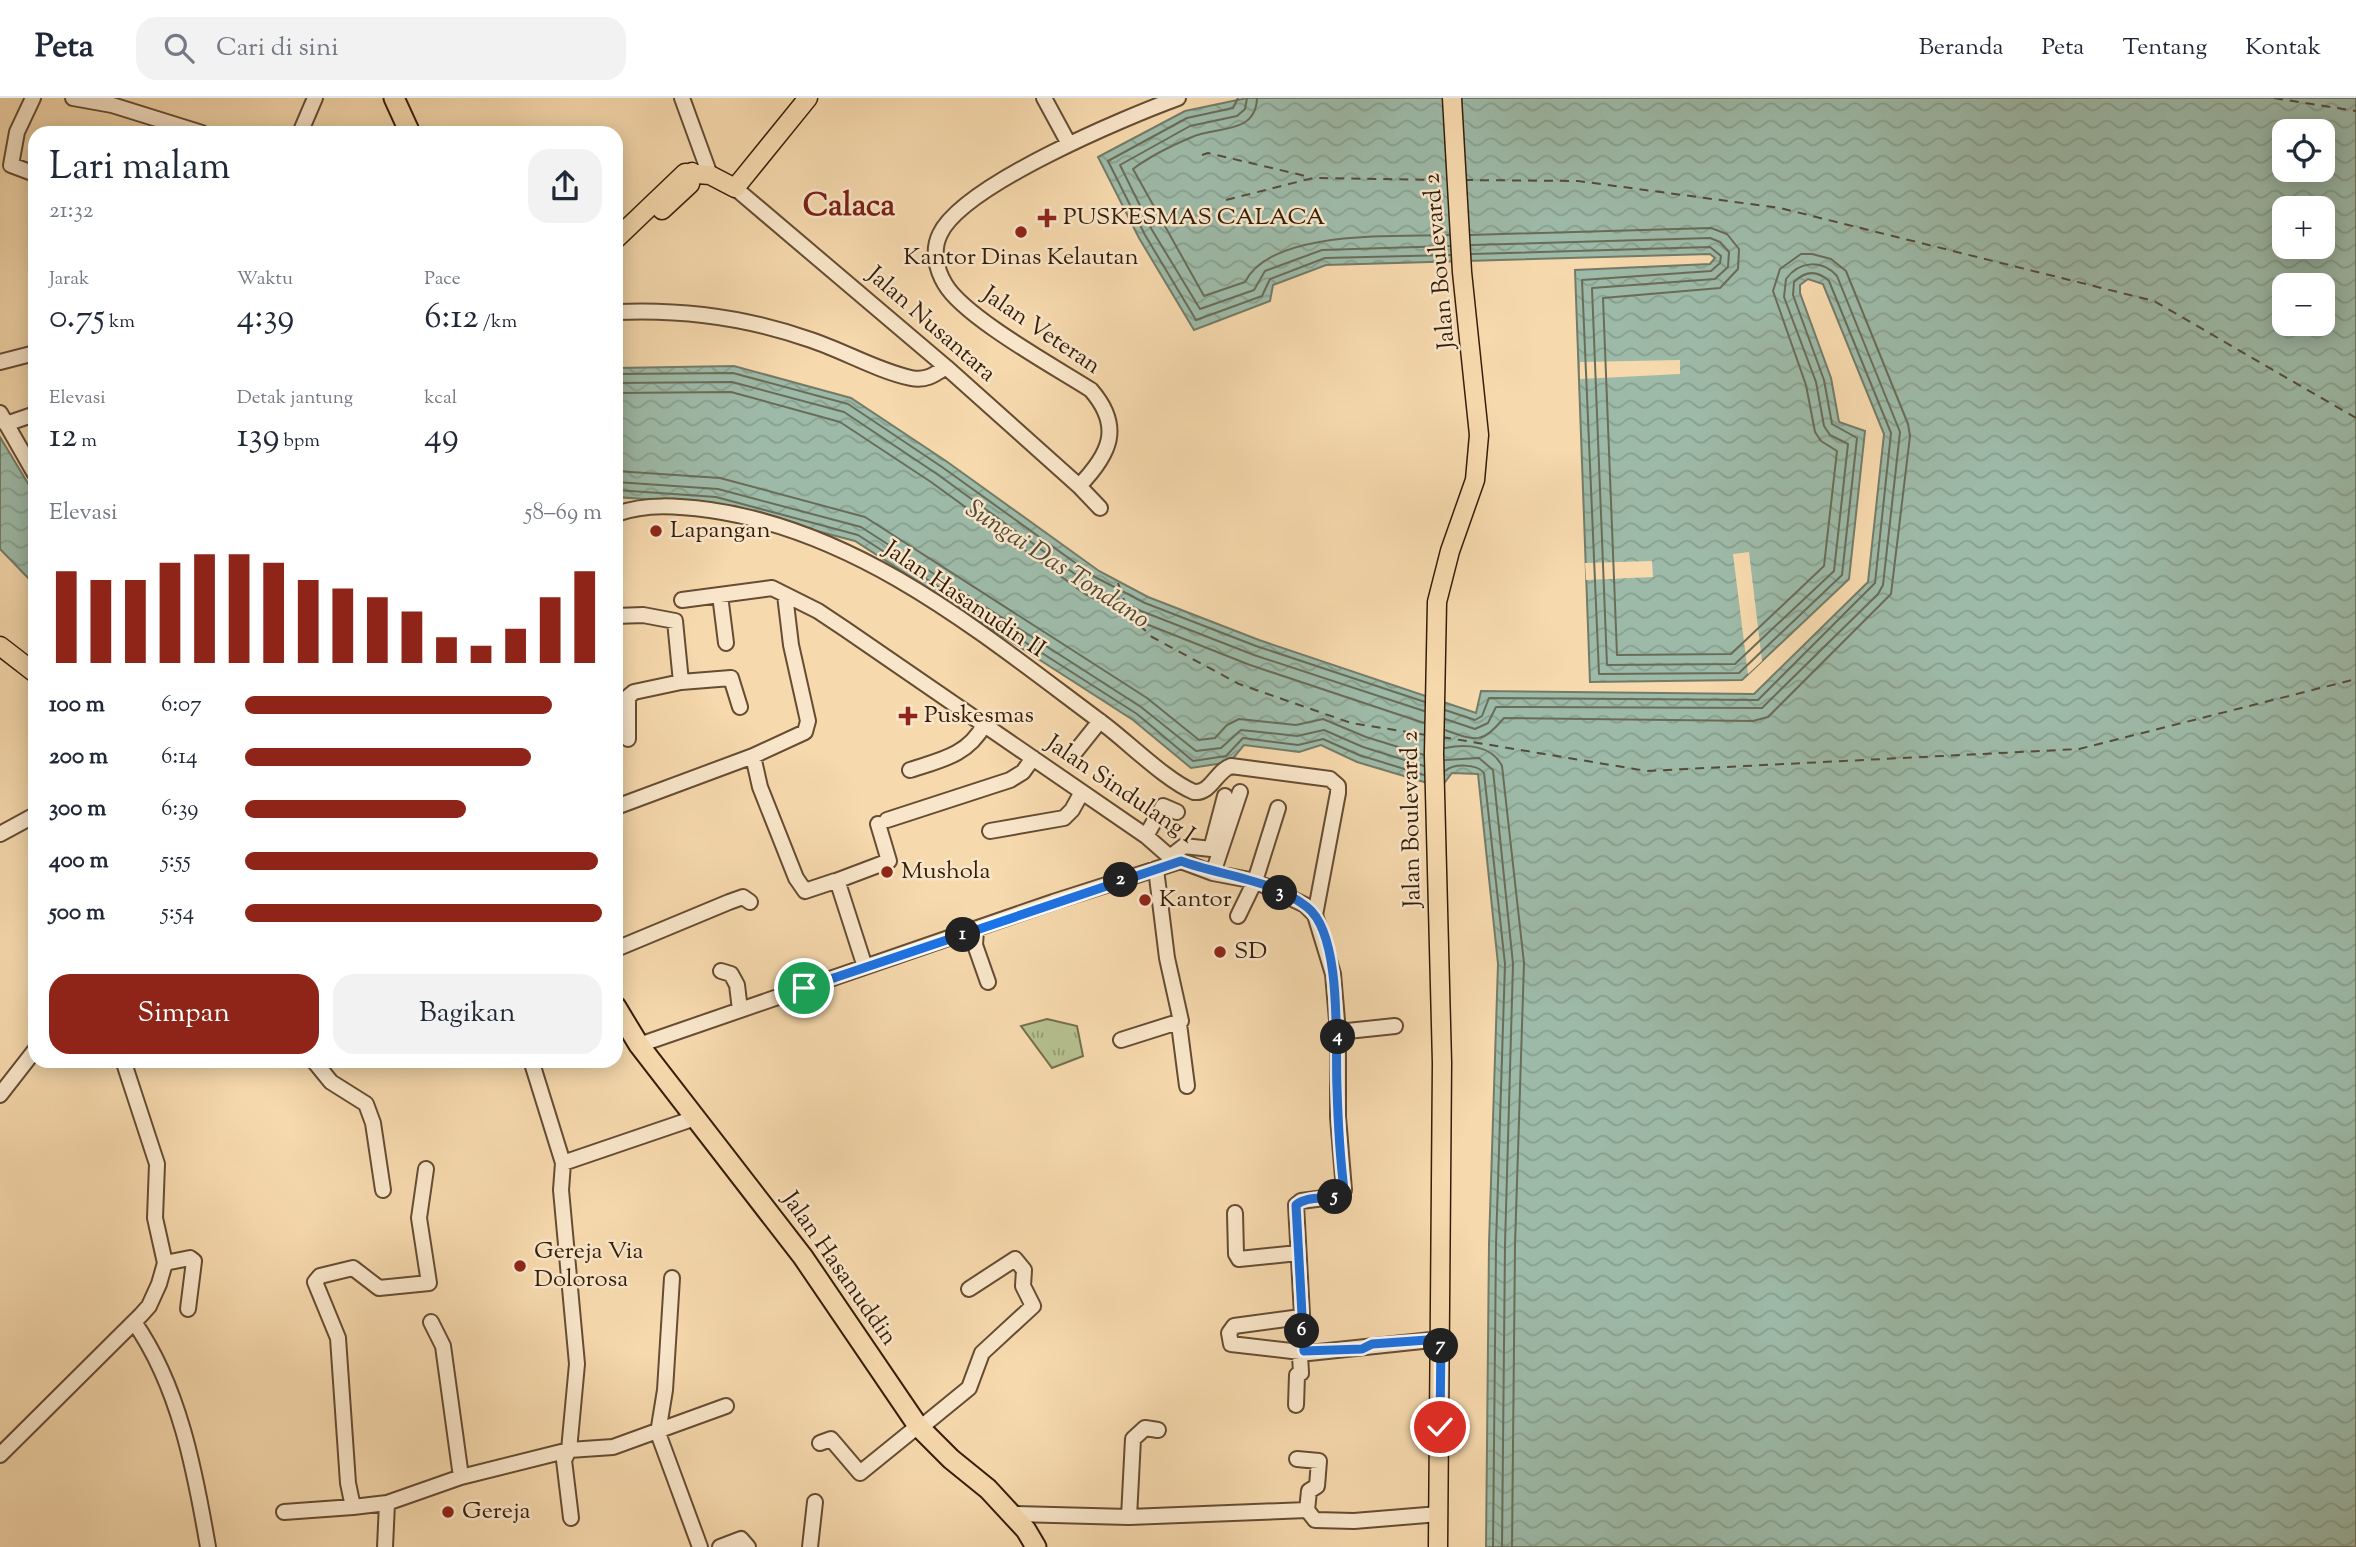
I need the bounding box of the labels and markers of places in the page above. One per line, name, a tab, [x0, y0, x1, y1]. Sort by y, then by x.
place label: PUSKESMAS CALACA	[1063, 201, 1326, 235]
marker: PUSKESMAS CALACA	[1037, 208, 1057, 228]
marker: Kantor Dinas Kelautan	[1013, 224, 1029, 240]
place label: Kantor Dinas Kelautan	[903, 241, 1139, 275]
place label: Lapangan	[670, 514, 771, 548]
marker: Lapangan	[648, 523, 664, 539]
place label: Puskesmas	[924, 699, 1034, 733]
marker: Puskesmas	[898, 706, 918, 726]
place label: Mushola	[901, 855, 991, 889]
pin: 2	[1104, 862, 1138, 898]
marker: Mushola	[879, 864, 895, 880]
pin: 3	[1262, 876, 1298, 910]
place label: Kantor	[1159, 883, 1232, 917]
marker: Kantor	[1137, 892, 1153, 908]
pin: 1	[946, 918, 981, 952]
place label: SD	[1234, 935, 1267, 969]
marker: SD	[1212, 944, 1228, 960]
pin	[774, 958, 834, 1018]
pin: 4	[1320, 1020, 1356, 1054]
pin: 5	[1318, 1180, 1352, 1214]
place label: Gereja Via Dolorosa	[534, 1235, 644, 1297]
marker: Gereja Via Dolorosa	[512, 1258, 528, 1274]
pin: 6	[1284, 1314, 1320, 1348]
pin: 7	[1424, 1328, 1458, 1364]
pin	[1410, 1397, 1470, 1457]
place label: Gereja	[462, 1495, 531, 1529]
marker: Gereja	[440, 1504, 456, 1520]

